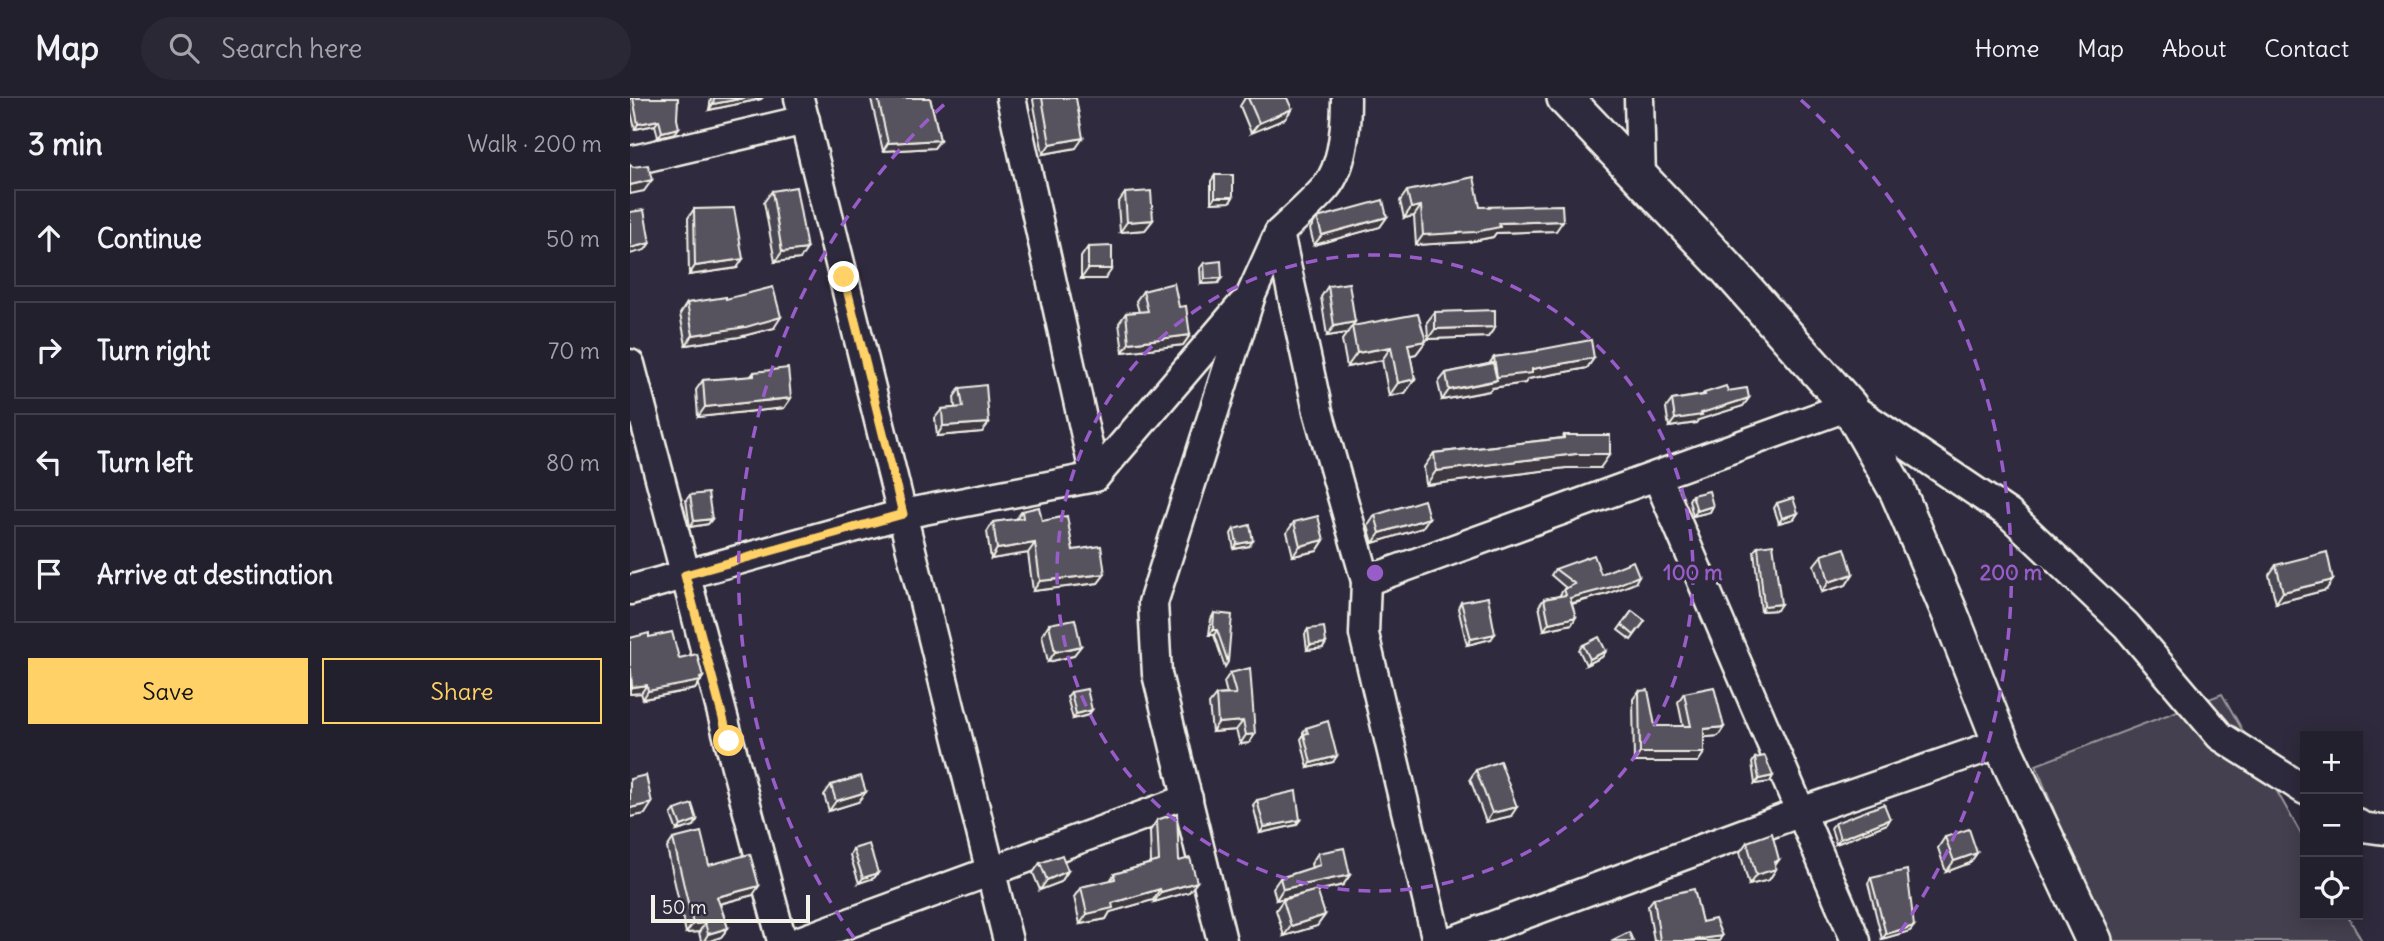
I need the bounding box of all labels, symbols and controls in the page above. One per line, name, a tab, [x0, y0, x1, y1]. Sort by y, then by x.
search box	[141, 17, 631, 80]
text: Map	[35, 27, 99, 69]
icon: search	[165, 29, 203, 67]
text: Search here	[221, 32, 362, 65]
text: Home	[1975, 33, 2039, 63]
text: Map	[2077, 33, 2124, 63]
text: About	[2162, 33, 2226, 63]
text: Contact	[2264, 33, 2349, 63]
text: 3 min	[28, 125, 103, 163]
text: Walk · 200 m	[467, 129, 602, 158]
icon: ahead	[30, 219, 68, 257]
text: Continue	[97, 222, 202, 255]
text: 50 m	[546, 224, 600, 253]
route end	[828, 261, 859, 292]
icon: right	[30, 331, 68, 369]
text: Turn right	[97, 334, 210, 367]
text: 70 m	[548, 336, 600, 365]
icon: left	[30, 443, 68, 481]
text: Turn left	[97, 446, 193, 479]
text: 80 m	[546, 448, 600, 477]
icon: arrive	[30, 555, 68, 593]
text: Arrive at destination	[97, 558, 333, 591]
text: 100 m	[1663, 559, 1723, 586]
text: 200 m	[1980, 559, 2043, 586]
centre of rings	[1363, 561, 1387, 585]
button: Save	[28, 658, 308, 724]
button: Share	[322, 658, 602, 724]
route start	[713, 725, 744, 756]
map controls	[2300, 731, 2363, 920]
button: +	[2300, 731, 2363, 794]
button: −	[2300, 794, 2363, 857]
button: locate	[2300, 857, 2363, 920]
scale bar	[651, 892, 810, 924]
text: 50 m	[662, 895, 707, 919]

